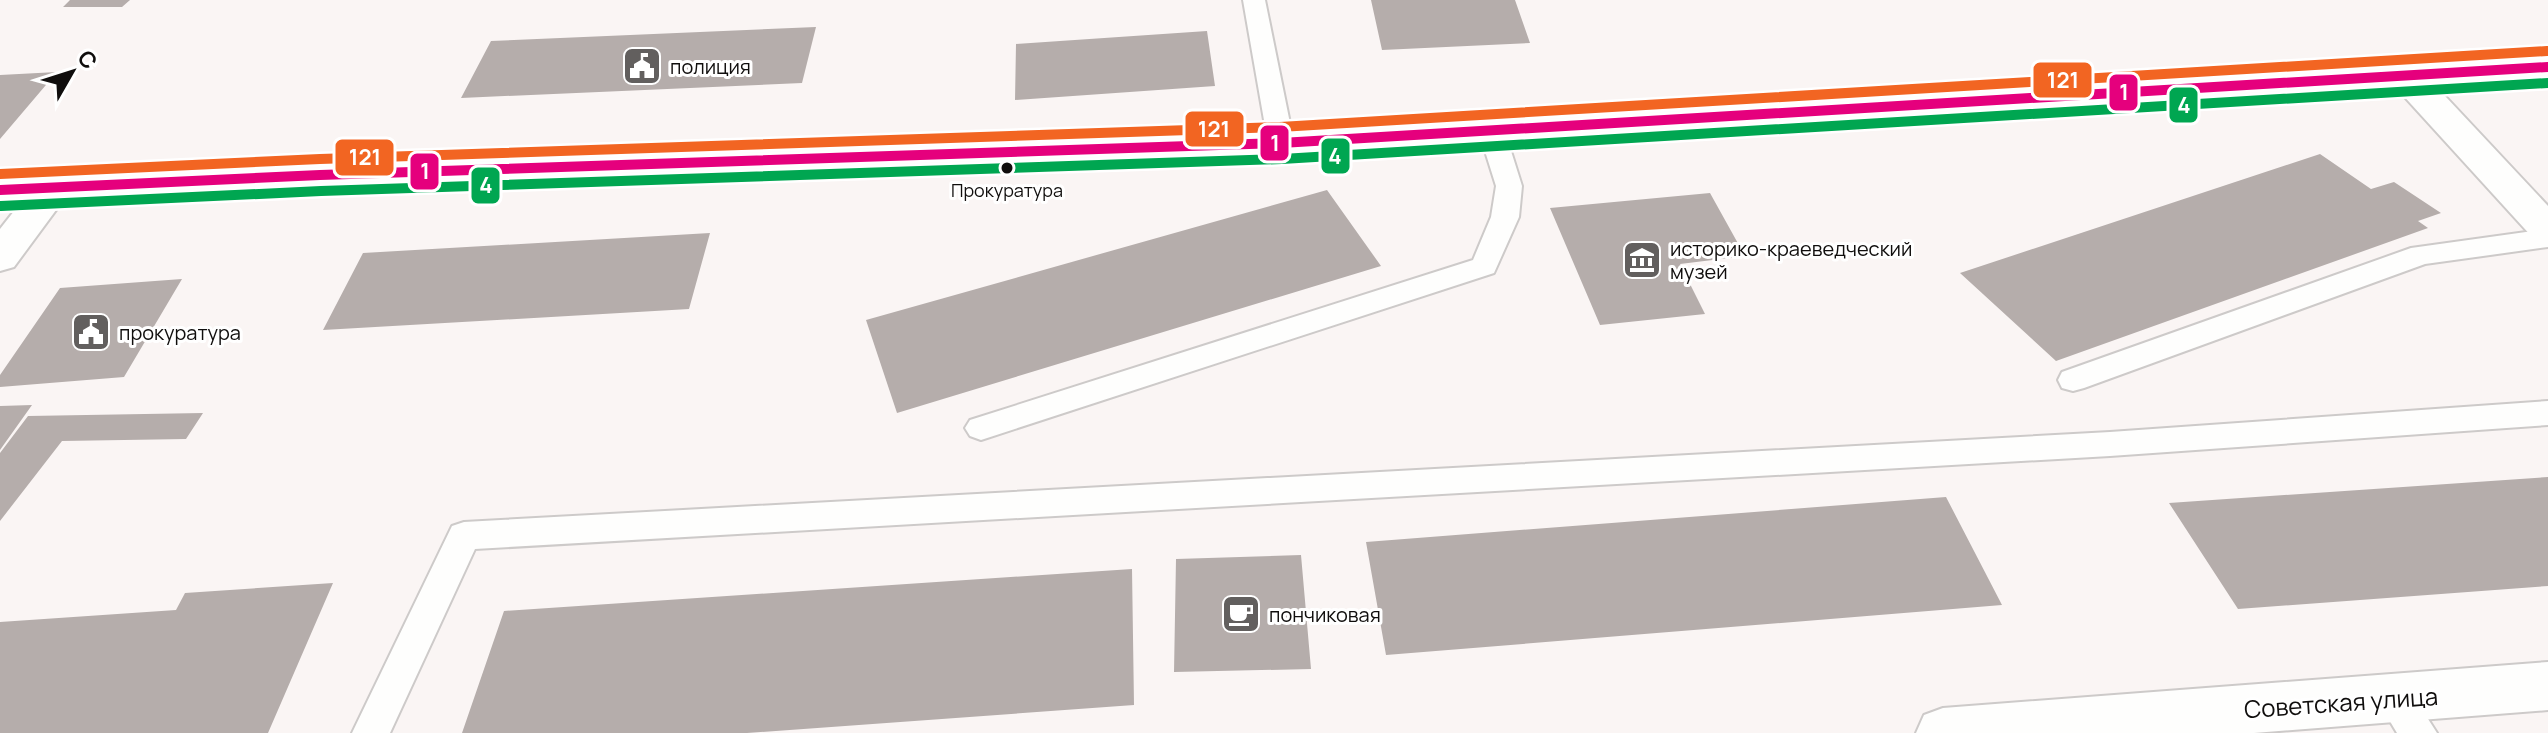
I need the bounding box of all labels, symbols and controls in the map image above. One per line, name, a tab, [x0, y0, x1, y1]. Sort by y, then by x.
north arrow	[32, 32, 112, 112]
text: С	[71, 44, 104, 75]
public building icon: полиция	[621, 45, 663, 87]
place label: полиция	[670, 53, 751, 80]
line badge: 121	[2032, 61, 2093, 99]
text: 121	[2047, 65, 2079, 95]
line badge: 1	[2108, 73, 2139, 112]
text: 1	[2119, 77, 2129, 107]
line badge: 4	[2168, 86, 2199, 124]
text: 4	[2177, 90, 2191, 120]
line badge: 121	[1184, 110, 1245, 148]
text: 121	[1198, 114, 1230, 144]
line badge: 1	[1259, 124, 1290, 162]
text: 1	[1270, 128, 1280, 158]
line badge: 4	[1320, 137, 1351, 175]
line badge: 121	[334, 138, 395, 177]
text: 4	[1328, 141, 1342, 171]
text: 121	[349, 142, 381, 172]
line badge: 1	[409, 152, 440, 191]
text: 1	[420, 156, 430, 186]
marker: Прокуратура	[999, 160, 1015, 176]
line badge: 4	[470, 166, 501, 205]
text: 4	[479, 170, 493, 200]
place label: Прокуратура	[951, 178, 1063, 202]
place label: историко-краеведческий музей	[1670, 235, 1912, 285]
museum icon: историко-краеведческий музей	[1621, 239, 1663, 281]
public building icon: прокуратура	[70, 311, 112, 353]
place label: прокуратура	[119, 319, 241, 346]
cafe icon: пончиковая	[1220, 593, 1262, 635]
place label: пончиковая	[1269, 601, 1381, 628]
street label: Советская улица	[2243, 679, 2439, 725]

